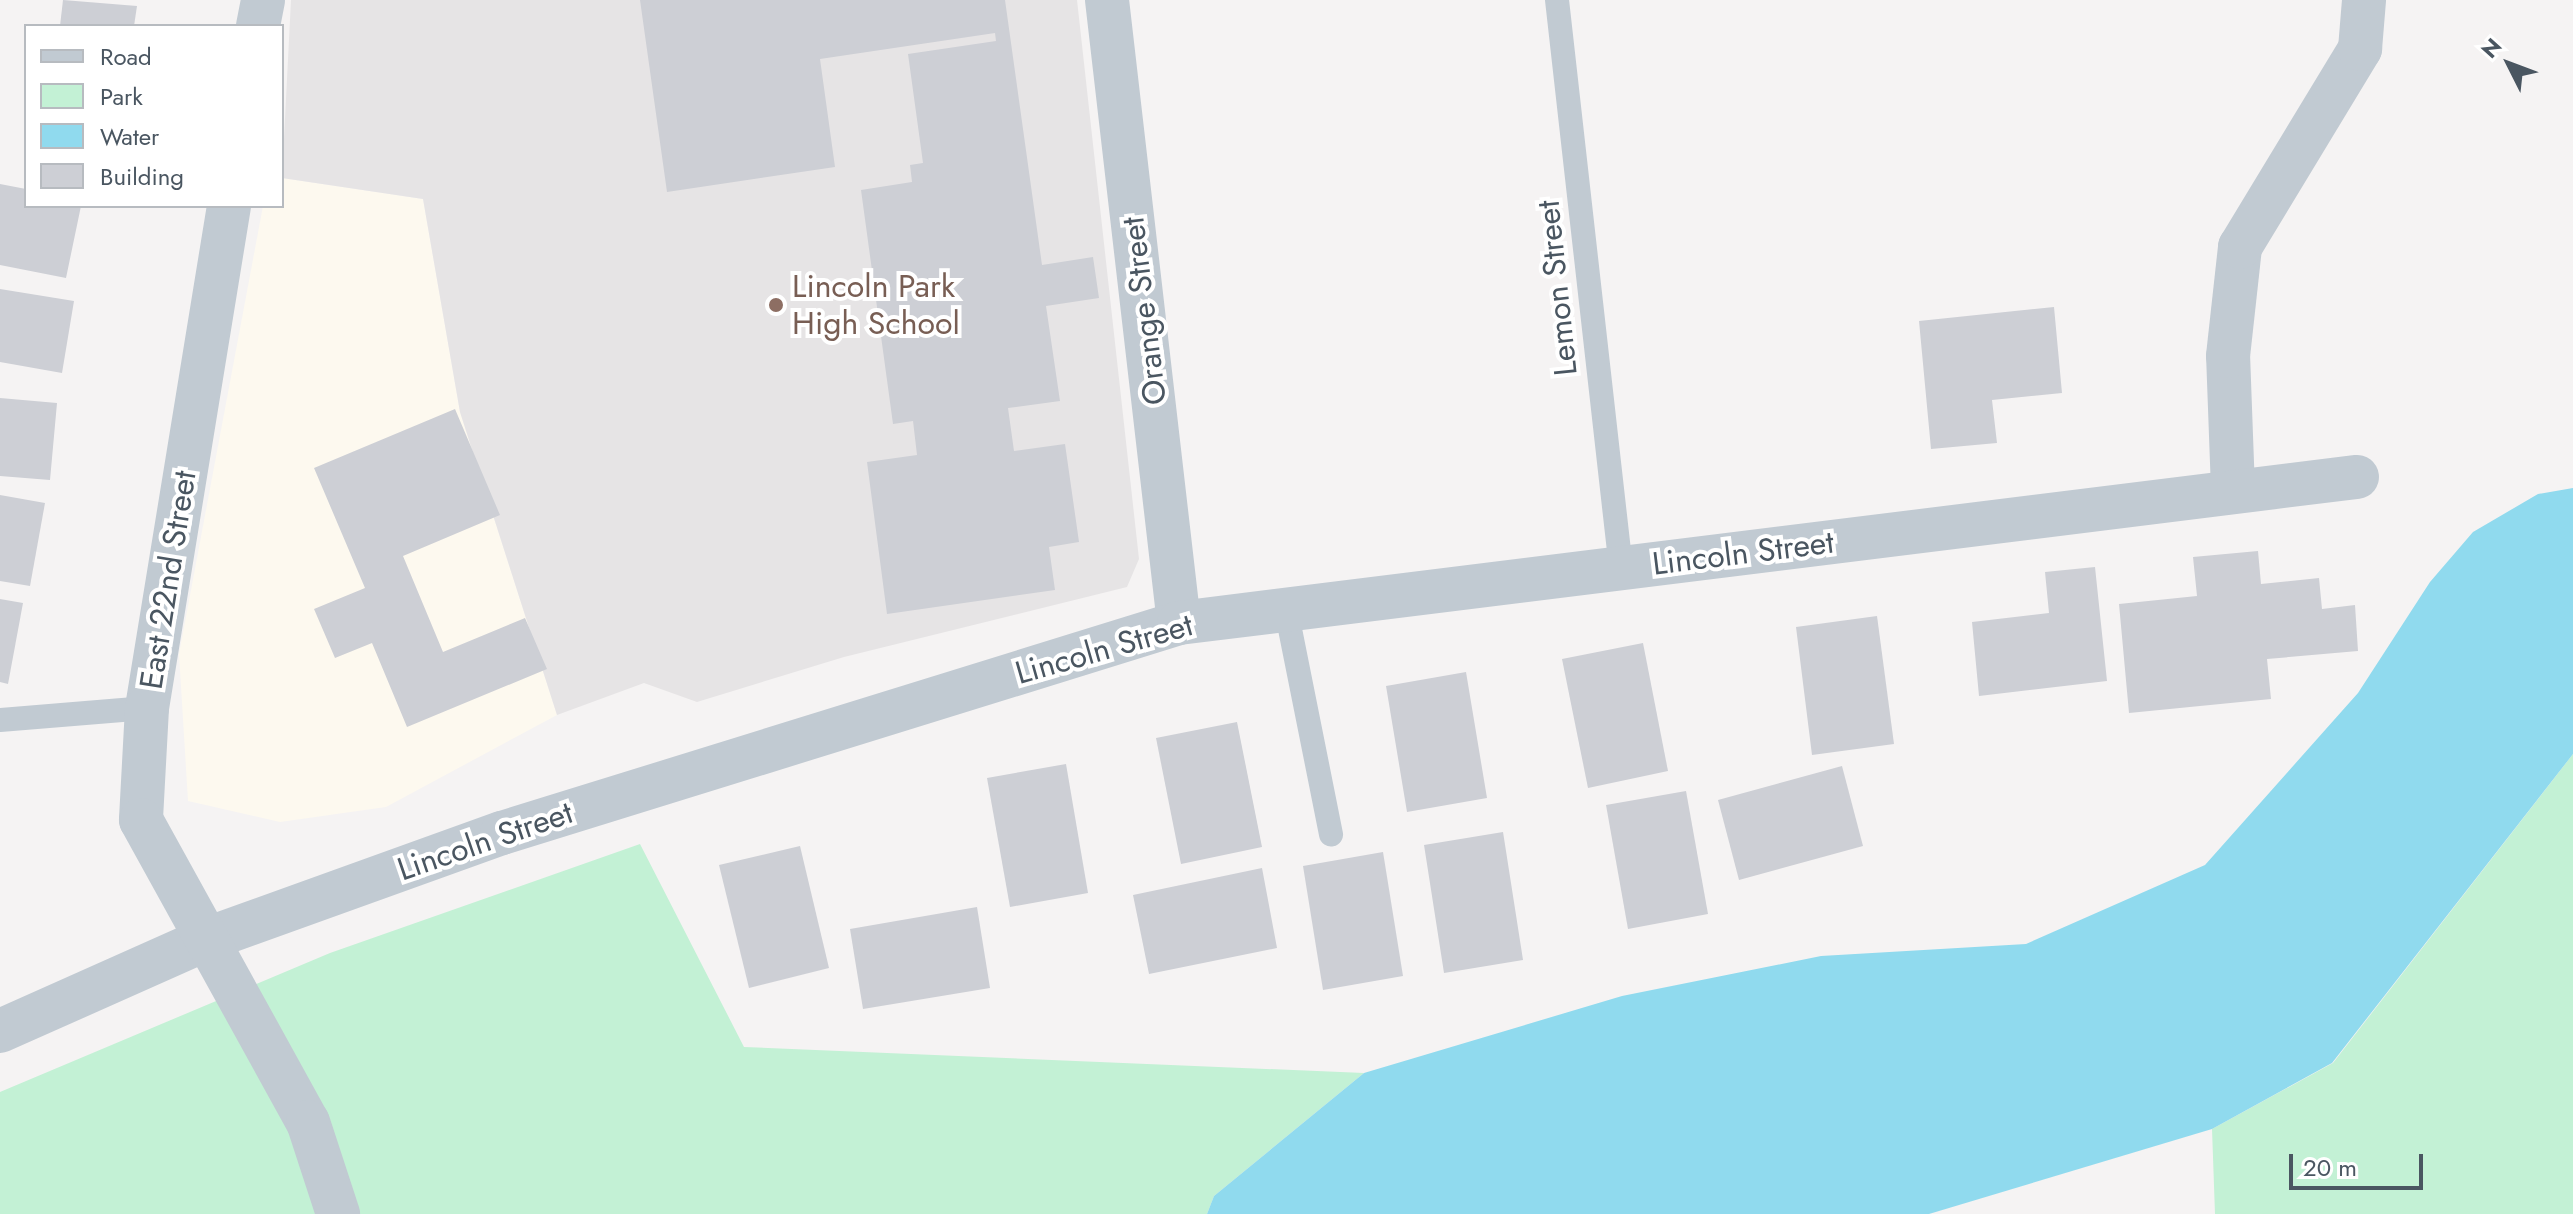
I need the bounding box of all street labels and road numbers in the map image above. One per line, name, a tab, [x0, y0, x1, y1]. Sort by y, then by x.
street label: Lemon Street	[1529, 198, 1585, 378]
street label: Orange Street	[1113, 215, 1175, 407]
street label: East 22nd Street	[132, 468, 204, 692]
street label: Lincoln Street	[1650, 523, 1836, 583]
street label: Lincoln Street	[1011, 605, 1197, 693]
street label: Lincoln Street	[393, 793, 577, 889]

